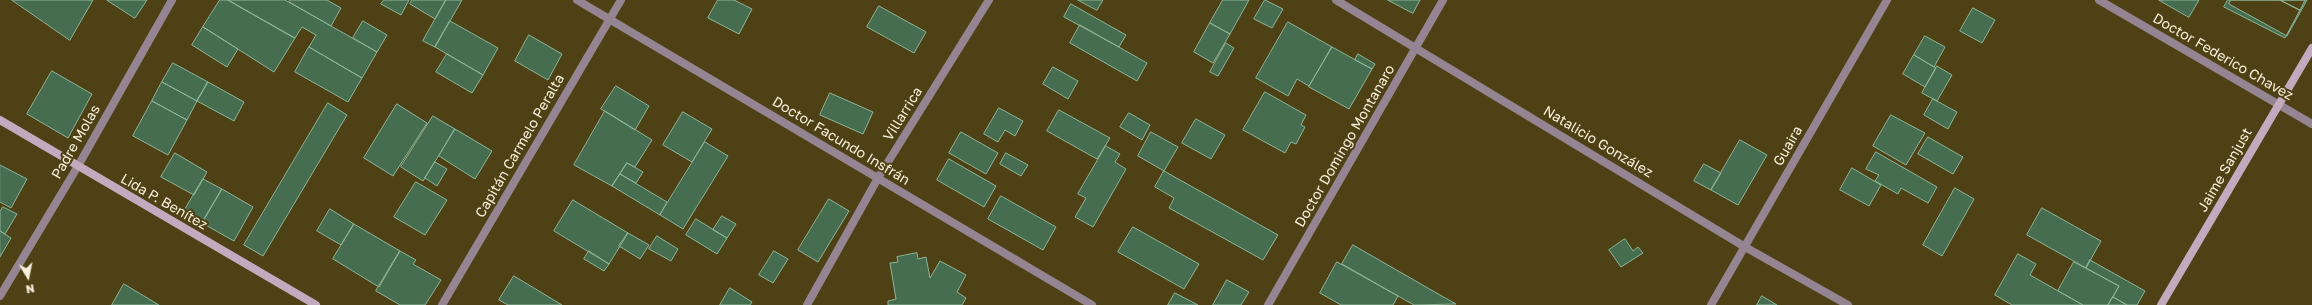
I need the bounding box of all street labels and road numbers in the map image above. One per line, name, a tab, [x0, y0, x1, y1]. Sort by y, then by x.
street label: Doctor Federico Chavez	[2150, 10, 2296, 104]
street label: Doctor Domingo Montanaro	[1291, 62, 1399, 230]
street label: Capitán Carmelo Peralta	[472, 71, 568, 221]
street label: Villarrica	[880, 84, 926, 144]
street label: Doctor Facundo Insfrán	[769, 93, 913, 189]
street label: Padre Molas	[48, 102, 104, 182]
street label: Natalicio González	[1540, 103, 1656, 181]
street label: Guaira	[1770, 123, 1806, 169]
street label: Jaime Sanjust	[2194, 125, 2256, 215]
street label: Lida P. Benítez	[118, 170, 210, 234]

